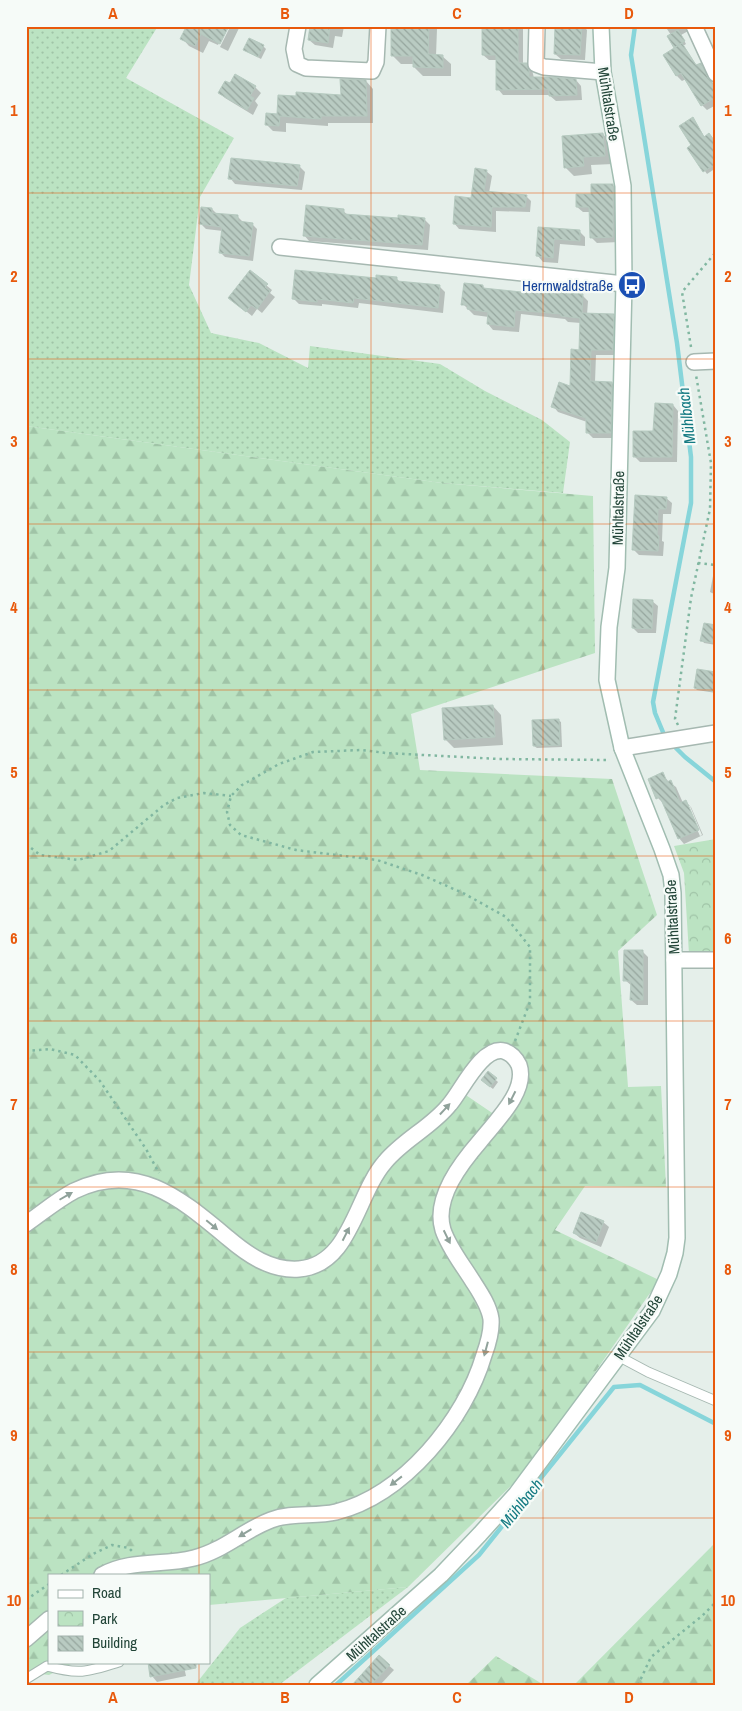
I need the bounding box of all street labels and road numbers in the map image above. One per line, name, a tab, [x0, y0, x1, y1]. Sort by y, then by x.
street label: Mühltalstraße	[593, 66, 625, 143]
street label: Mühltalstraße	[607, 470, 629, 545]
street label: Mühltalstraße	[660, 879, 684, 955]
street label: Mühltalstraße	[608, 1290, 668, 1364]
street label: Mühltalstraße	[341, 1600, 411, 1666]

